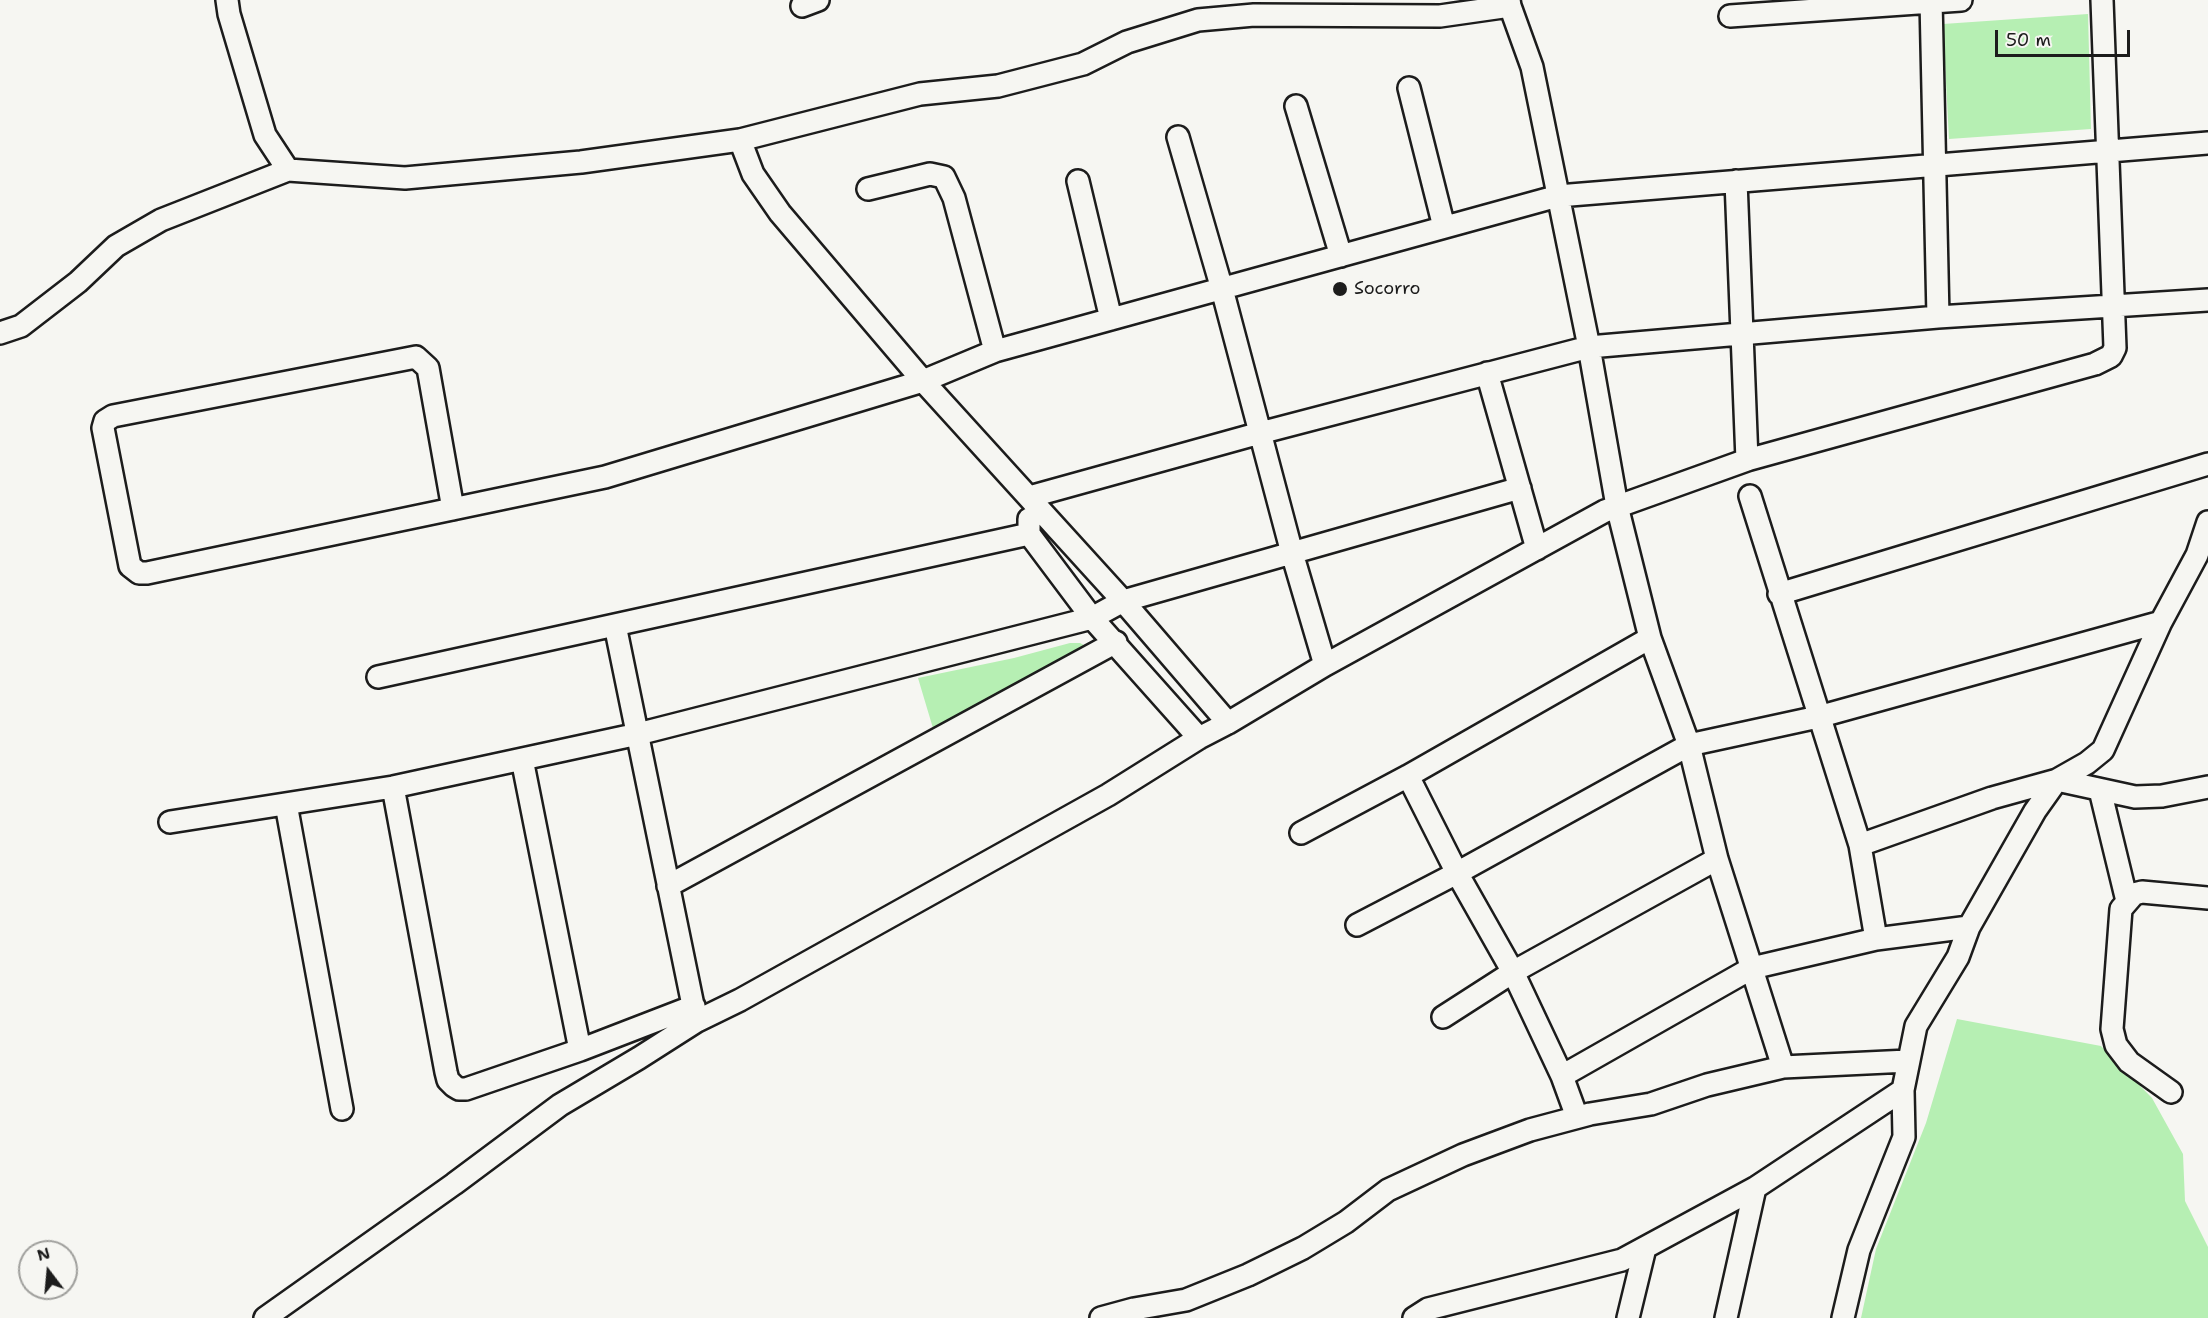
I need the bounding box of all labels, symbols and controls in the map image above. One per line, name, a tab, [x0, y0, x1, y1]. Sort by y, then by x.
scale bar	[1998, 18, 2133, 56]
text: 50 m	[2006, 28, 2051, 52]
place label: Socorro	[1354, 278, 1420, 300]
marker: Socorro	[1331, 280, 1349, 298]
north arrow	[18, 1240, 78, 1300]
text: N	[34, 1242, 52, 1266]

